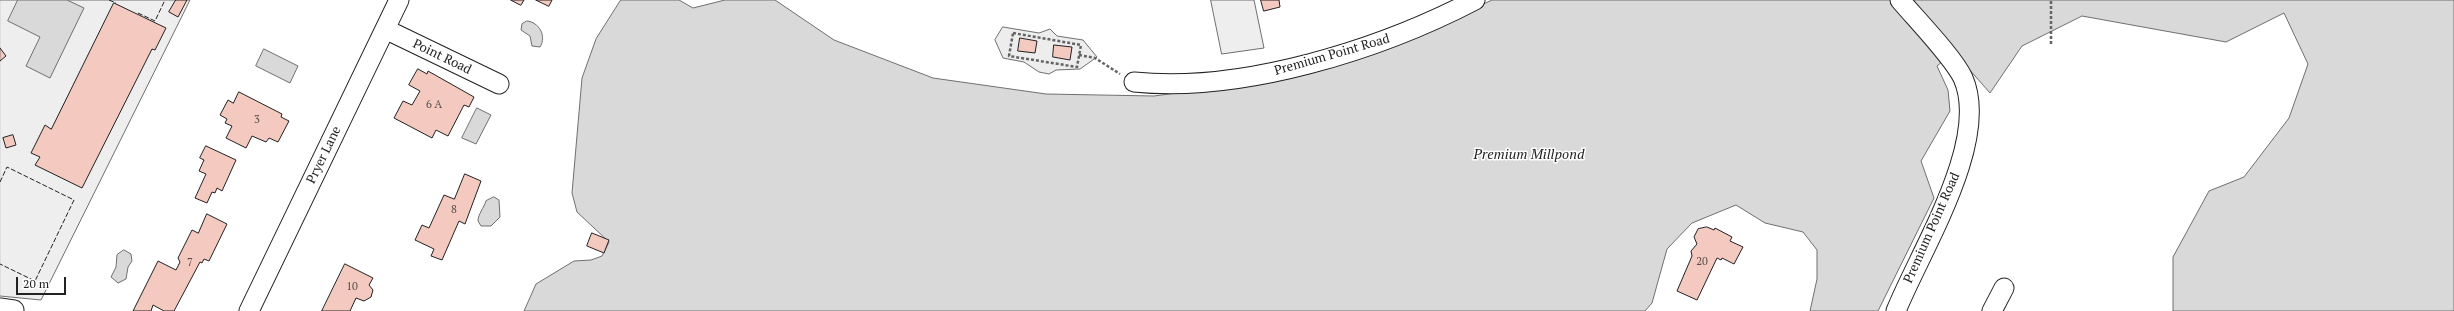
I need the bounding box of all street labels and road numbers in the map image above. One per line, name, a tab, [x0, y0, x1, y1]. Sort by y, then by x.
street label: Premium Point Road	[1272, 31, 1392, 79]
street label: Point Road	[410, 36, 474, 78]
street label: Pryer Lane	[303, 124, 345, 186]
street label: Premium Point Road	[1901, 170, 1963, 286]

